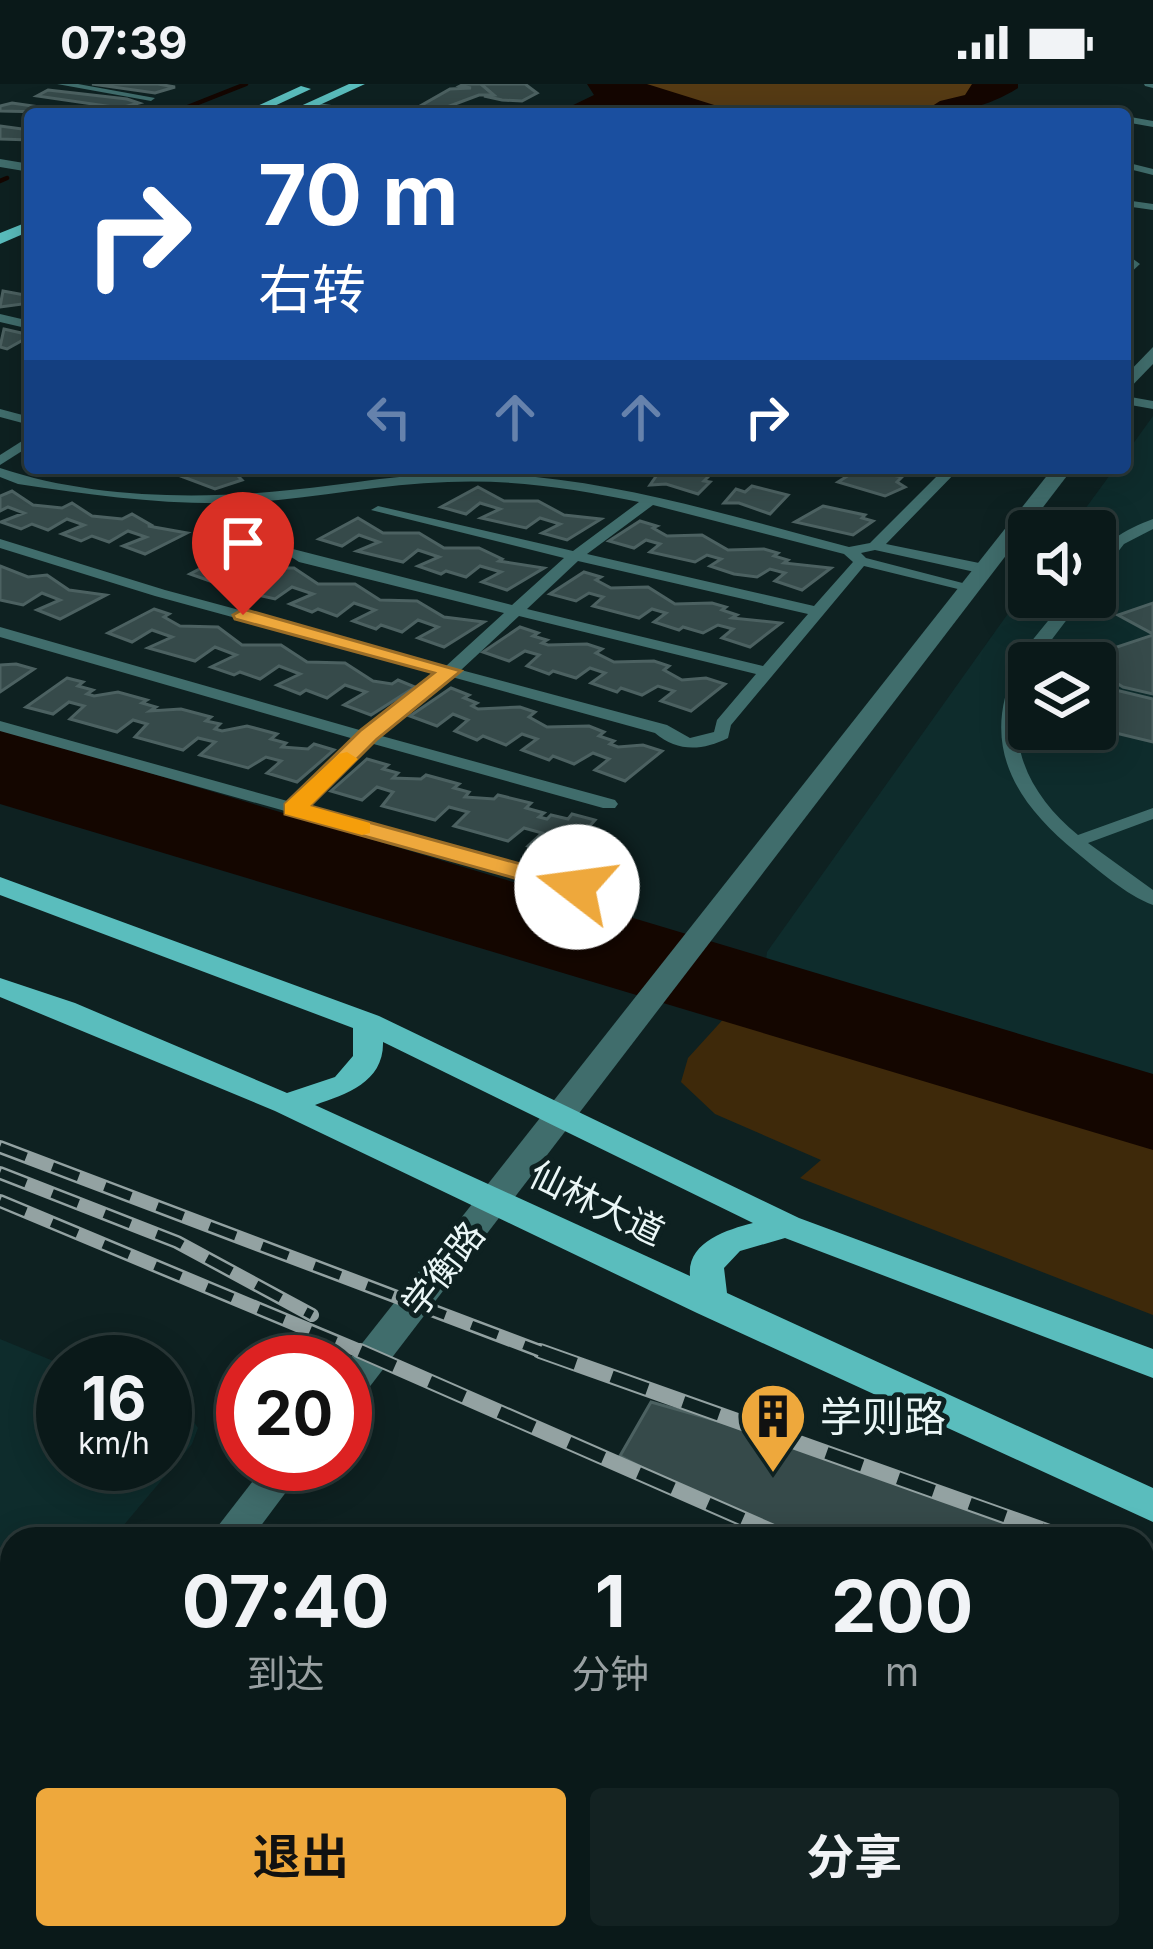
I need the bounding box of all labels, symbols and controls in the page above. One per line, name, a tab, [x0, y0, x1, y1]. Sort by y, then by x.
text: 07:39	[60, 15, 187, 70]
text: 70 m	[258, 144, 459, 245]
icon: right	[60, 156, 216, 312]
text: 右转	[258, 257, 366, 322]
icon: left	[356, 384, 422, 450]
icon: ahead	[482, 384, 548, 450]
icon: ahead	[608, 384, 674, 450]
icon: right	[734, 384, 800, 450]
pin	[192, 492, 294, 615]
icon: arrive	[210, 510, 276, 576]
map controls	[1008, 510, 1116, 750]
button: sound	[1008, 510, 1116, 618]
button: layers	[1008, 642, 1116, 750]
position arrow	[514, 824, 640, 950]
street label: 仙林大道	[523, 1152, 671, 1254]
street label: 学衡路	[392, 1213, 494, 1325]
speed limit sign: 20	[216, 1335, 372, 1491]
text: 16	[82, 1362, 146, 1434]
building icon: 学则路	[738, 1381, 808, 1475]
place label: 学则路	[820, 1391, 946, 1442]
text: km/h	[78, 1425, 150, 1461]
text: 07:40	[182, 1557, 390, 1644]
text: 1	[595, 1557, 626, 1644]
text: 200	[831, 1562, 973, 1649]
text: m	[885, 1648, 919, 1695]
text: 到达	[247, 1650, 325, 1697]
text: 分钟	[571, 1650, 649, 1697]
button: 退出	[36, 1788, 566, 1926]
button: 分享	[590, 1788, 1119, 1926]

